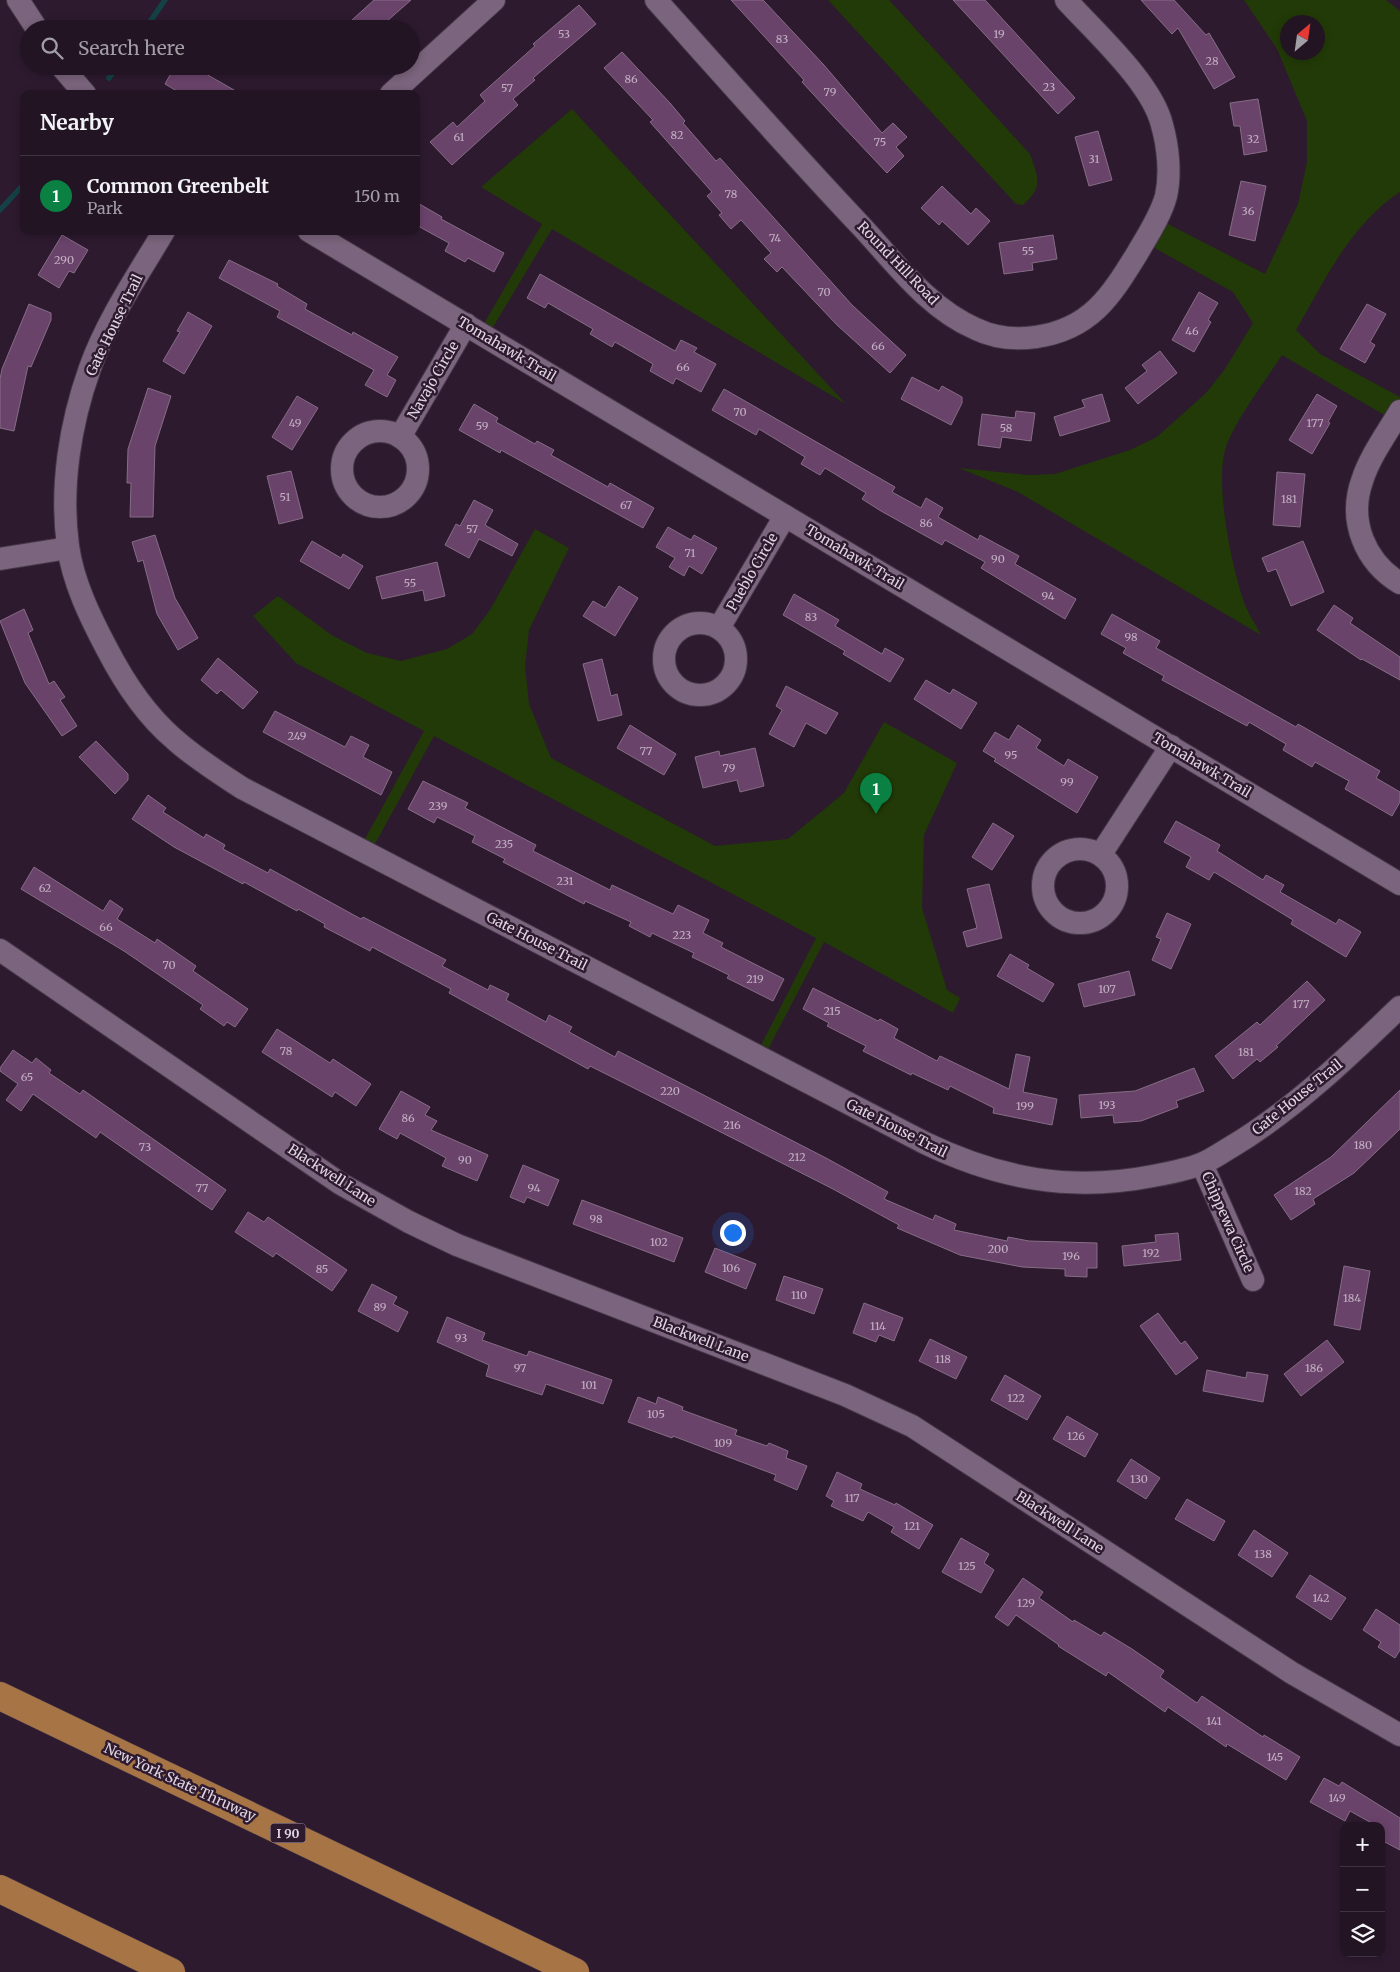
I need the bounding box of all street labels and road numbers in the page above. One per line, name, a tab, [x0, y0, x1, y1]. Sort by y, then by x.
street label: Round Hill Road	[854, 217, 943, 309]
street label: Gate House Trail	[82, 271, 147, 379]
street label: Tomahawk Trail	[455, 313, 560, 386]
street label: Navajo Circle	[403, 338, 463, 422]
street label: Tomahawk Trail	[803, 521, 908, 594]
street label: Pueblo Circle	[722, 530, 782, 614]
street label: Tomahawk Trail	[1150, 729, 1255, 802]
street label: Gate House Trail	[483, 908, 591, 975]
street label: Gate House Trail	[1248, 1055, 1346, 1139]
street label: Gate House Trail	[843, 1095, 951, 1162]
street label: Blackwell Lane	[285, 1140, 379, 1210]
street label: Chippewa Circle	[1198, 1169, 1258, 1275]
street label: Blackwell Lane	[651, 1312, 751, 1366]
street label: Blackwell Lane	[1013, 1487, 1107, 1557]
street label: New York State Thruway	[101, 1739, 260, 1825]
road number: I 90	[270, 1824, 306, 1842]

